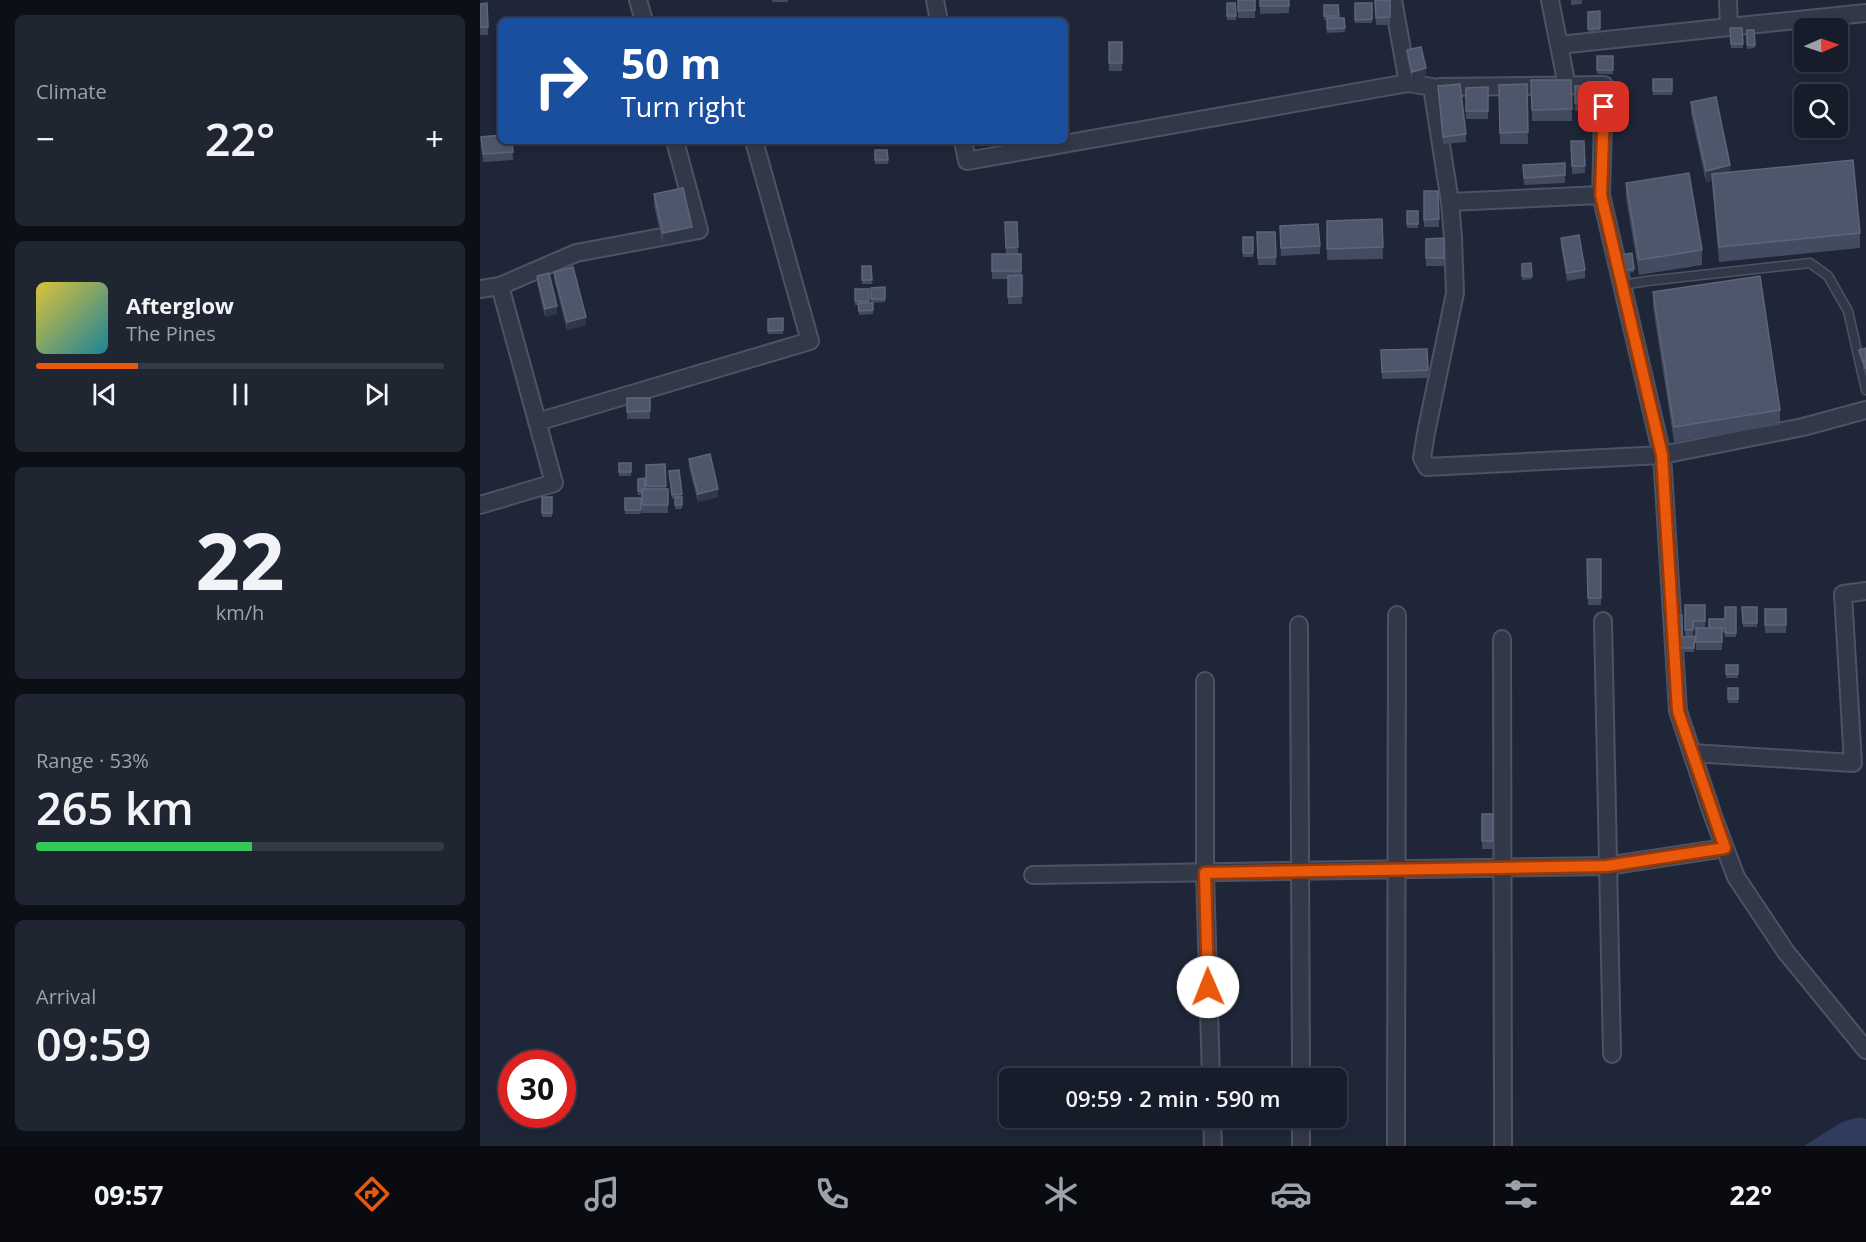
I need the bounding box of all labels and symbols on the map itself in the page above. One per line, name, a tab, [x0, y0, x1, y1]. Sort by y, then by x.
north arrow	[1794, 18, 1848, 72]
pin	[1578, 81, 1629, 132]
position arrow	[1176, 955, 1240, 1019]
speed limit sign: 30	[498, 1050, 576, 1128]

